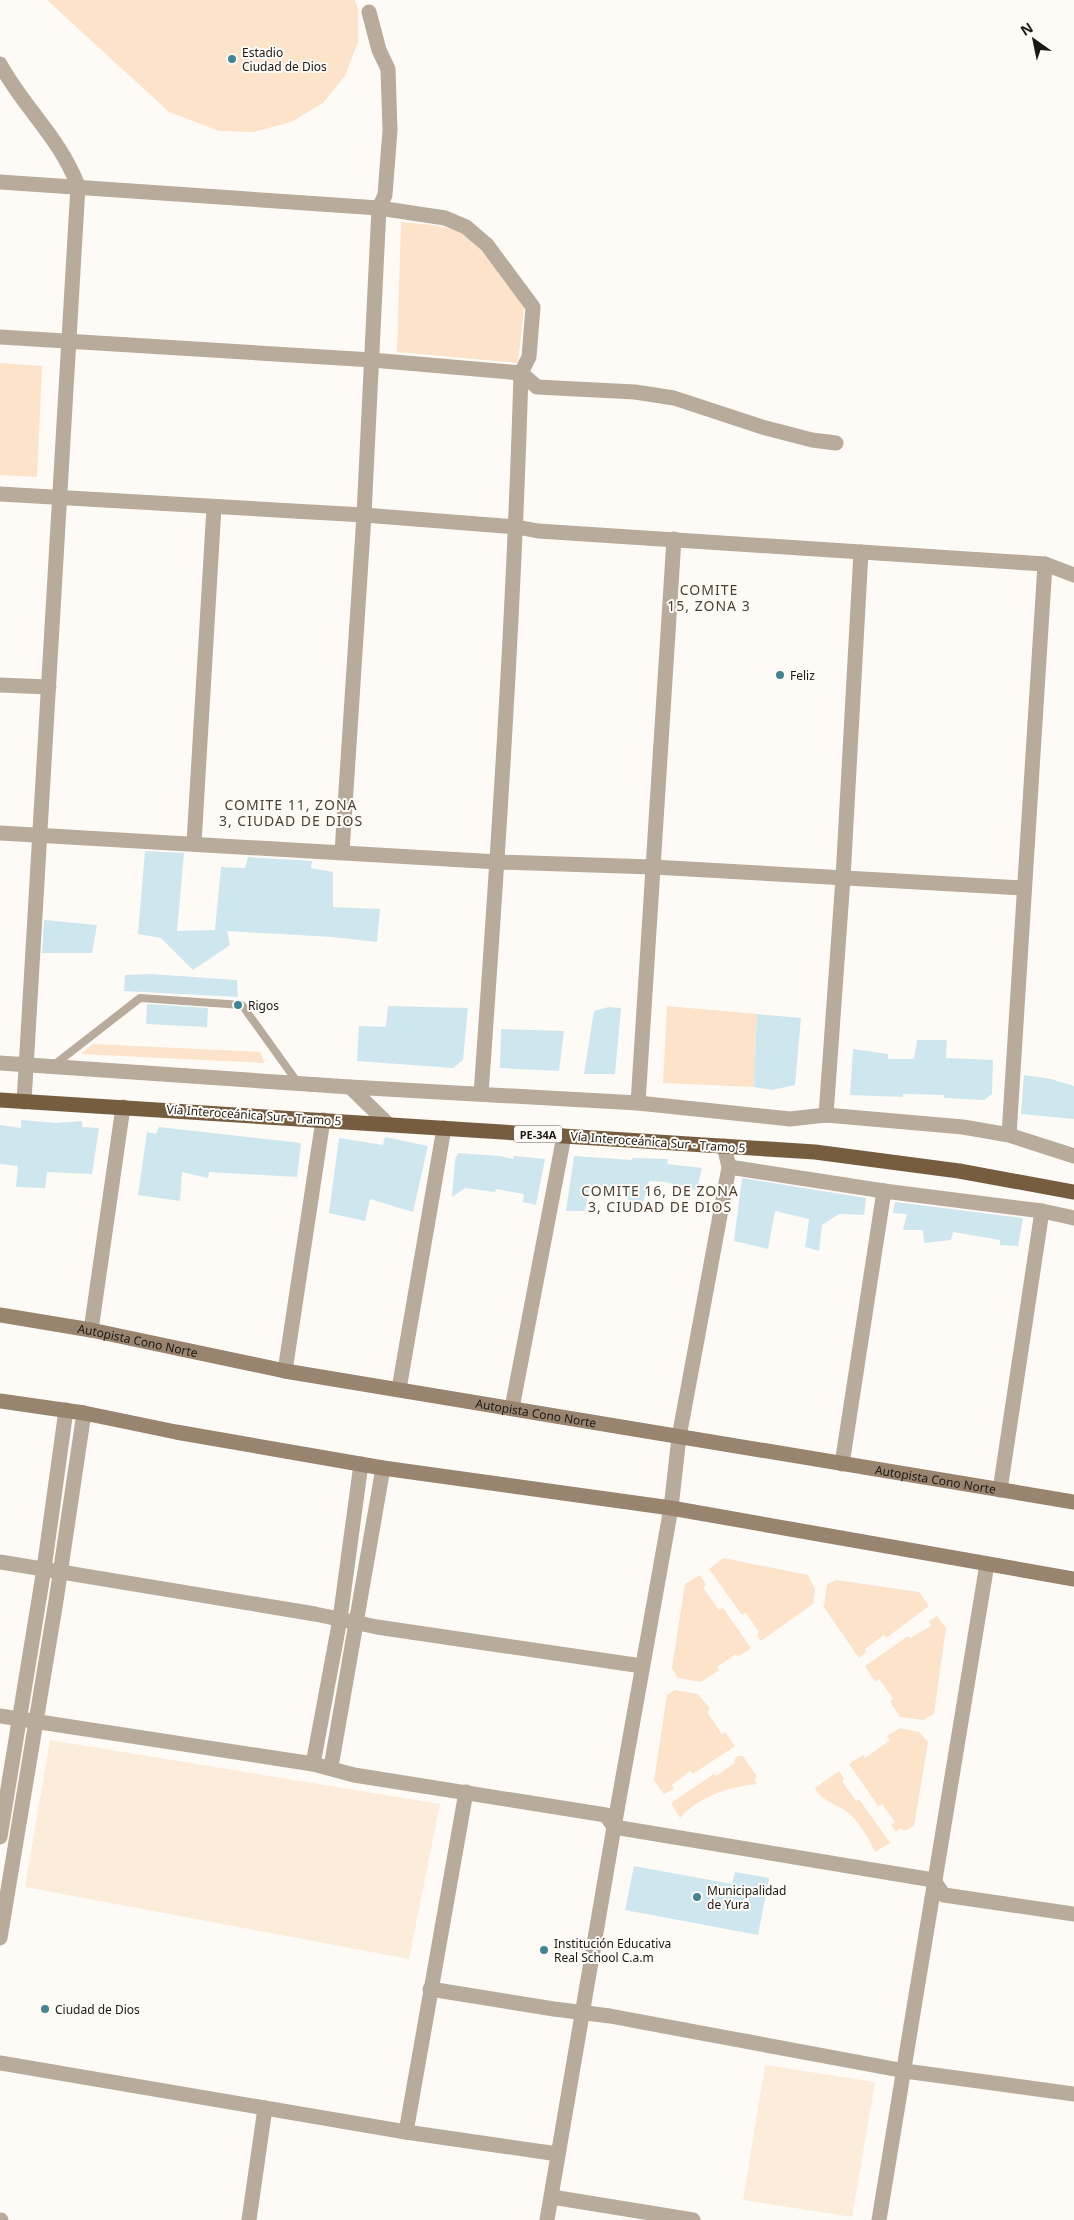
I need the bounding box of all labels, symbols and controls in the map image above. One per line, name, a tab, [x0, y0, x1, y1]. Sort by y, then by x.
north arrow	[1009, 15, 1059, 65]
text: N	[1017, 18, 1037, 40]
place label: Estadio Ciudad de Dios	[242, 44, 327, 75]
marker: Estadio Ciudad de Dios	[226, 53, 238, 65]
district label: COMITE 15, ZONA 3	[667, 580, 751, 615]
place label: Feliz	[790, 667, 815, 684]
marker: Feliz	[774, 669, 786, 681]
district label: COMITE 11, ZONA 3, CIUDAD DE DIOS	[219, 795, 363, 830]
place label: Rigos	[248, 997, 279, 1014]
marker: Rigos	[232, 999, 244, 1011]
street label: Vía Interoceánica Sur - Tramo 5	[166, 1100, 342, 1130]
road number: PE-34A	[514, 1126, 562, 1142]
street label: Vía Interoceánica Sur - Tramo 5	[570, 1127, 746, 1157]
district label: COMITE 16, DE ZONA 3, CIUDAD DE DIOS	[581, 1181, 739, 1216]
street label: Autopista Cono Norte	[76, 1319, 200, 1361]
street label: Autopista Cono Norte	[474, 1394, 598, 1431]
street label: Autopista Cono Norte	[874, 1461, 998, 1497]
place label: Municipalidad de Yura	[707, 1882, 786, 1913]
marker: Municipalidad de Yura	[691, 1891, 703, 1903]
place label: Institución Educativa Real School C.a.m	[554, 1935, 671, 1966]
marker: Institución Educativa Real School C.a.m	[538, 1944, 550, 1956]
place label: Ciudad de Dios	[55, 2001, 140, 2018]
marker: Ciudad de Dios	[39, 2003, 51, 2015]

